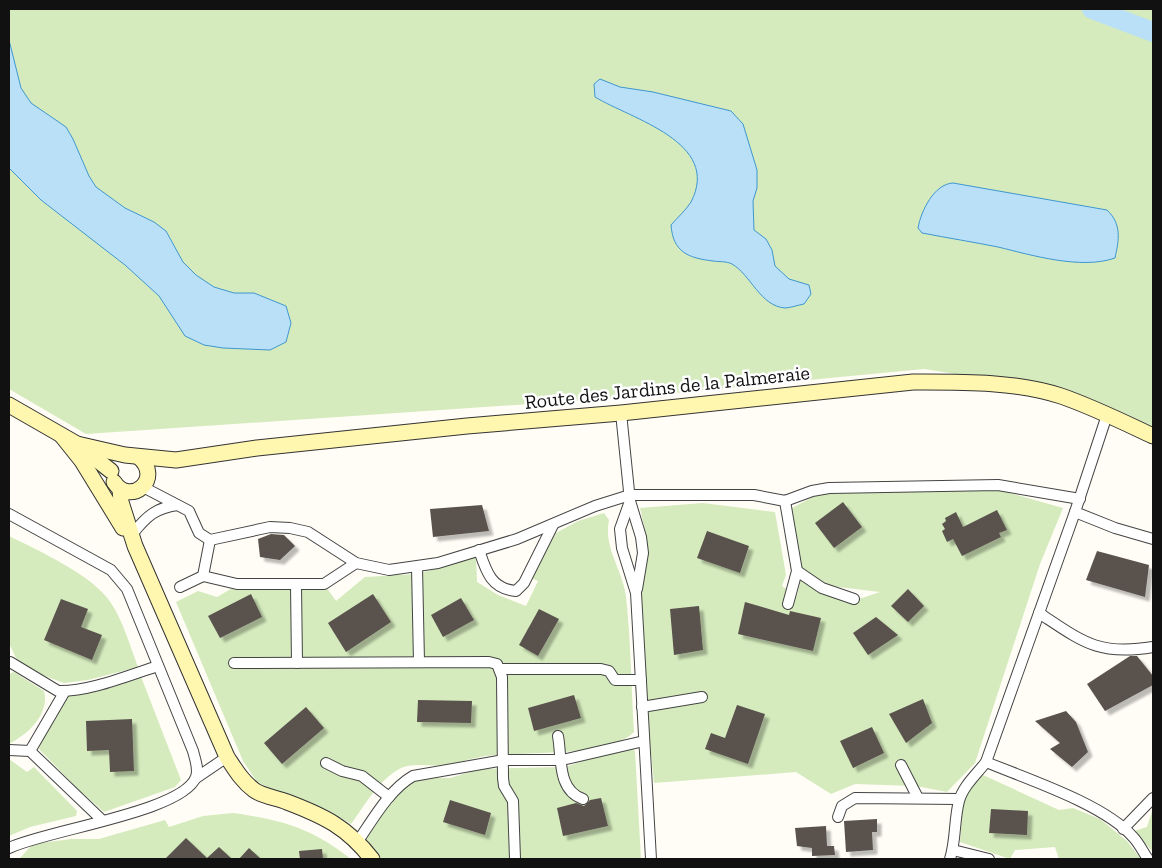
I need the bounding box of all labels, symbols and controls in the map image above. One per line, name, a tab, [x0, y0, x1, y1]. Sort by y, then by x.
street label: Route des Jardins de la Palmeraie	[523, 360, 811, 414]

